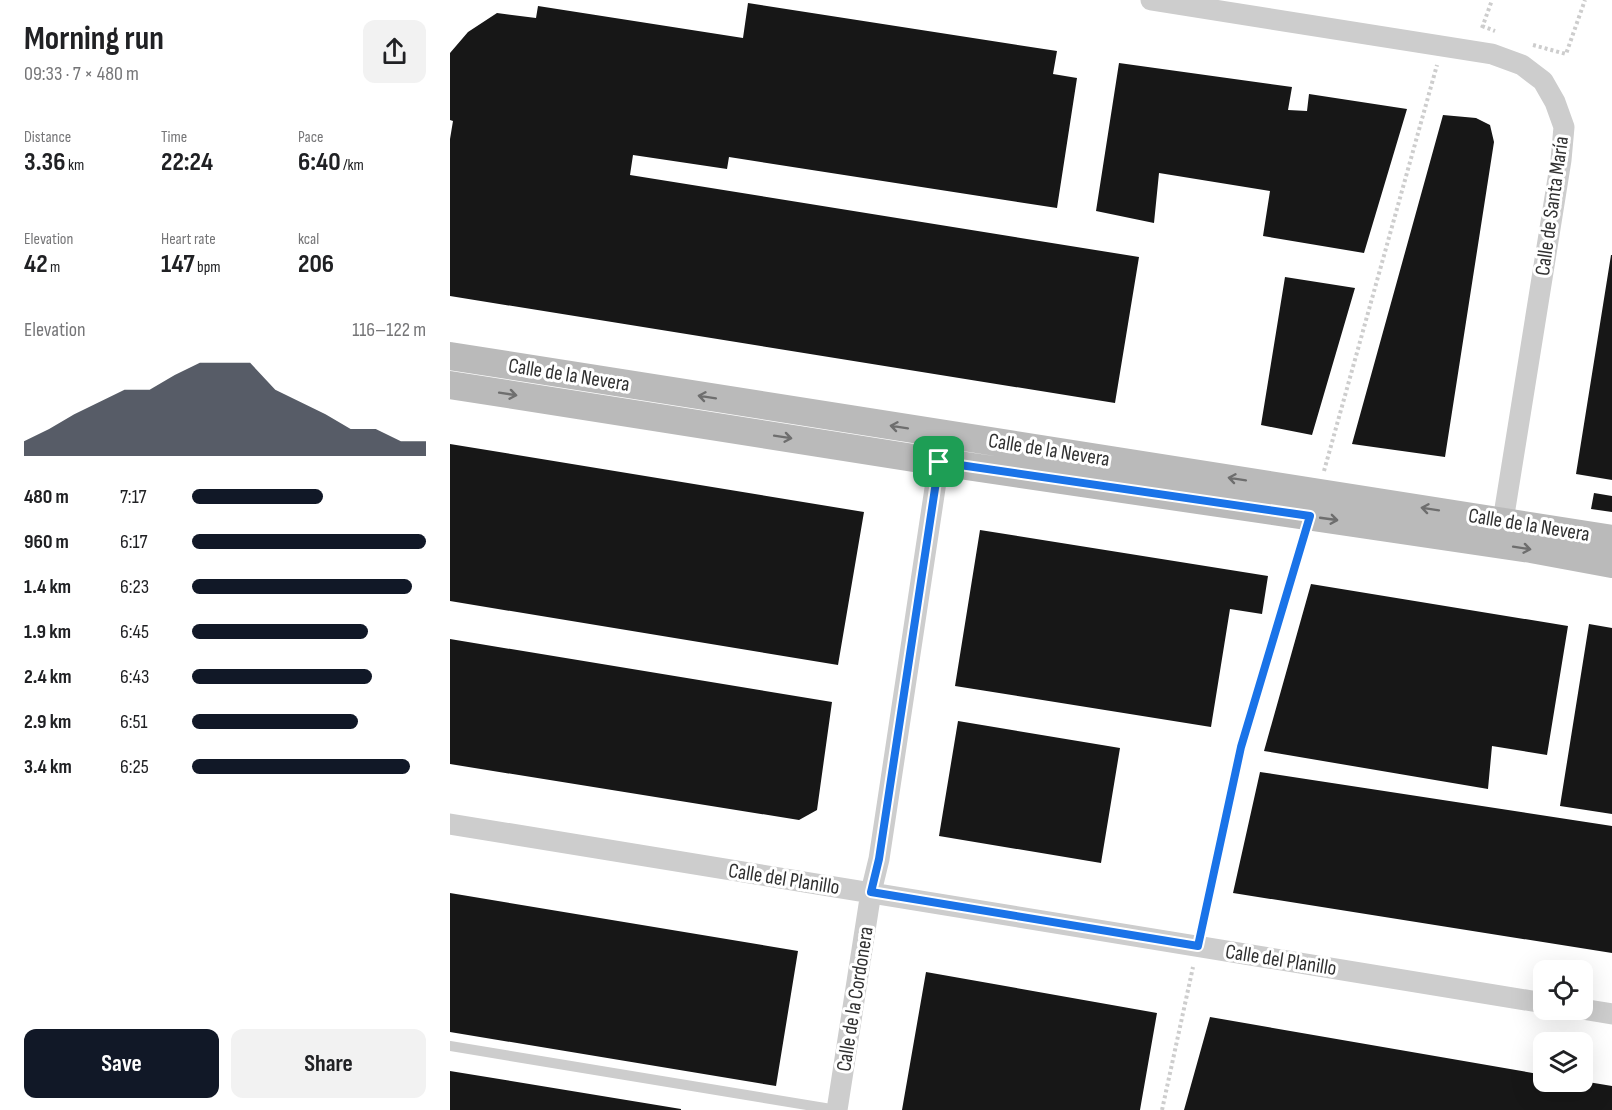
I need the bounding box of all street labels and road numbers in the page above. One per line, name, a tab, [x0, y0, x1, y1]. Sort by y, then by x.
street label: Calle de Santa María	[1530, 135, 1574, 277]
street label: Calle de la Nevera	[507, 353, 631, 397]
street label: Calle de la Nevera	[987, 428, 1111, 472]
street label: Calle de la Nevera	[1467, 503, 1591, 547]
street label: Calle del Planillo	[727, 858, 841, 900]
street label: Calle de la Cordonera	[831, 925, 879, 1073]
street label: Calle del Planillo	[1224, 939, 1338, 981]

